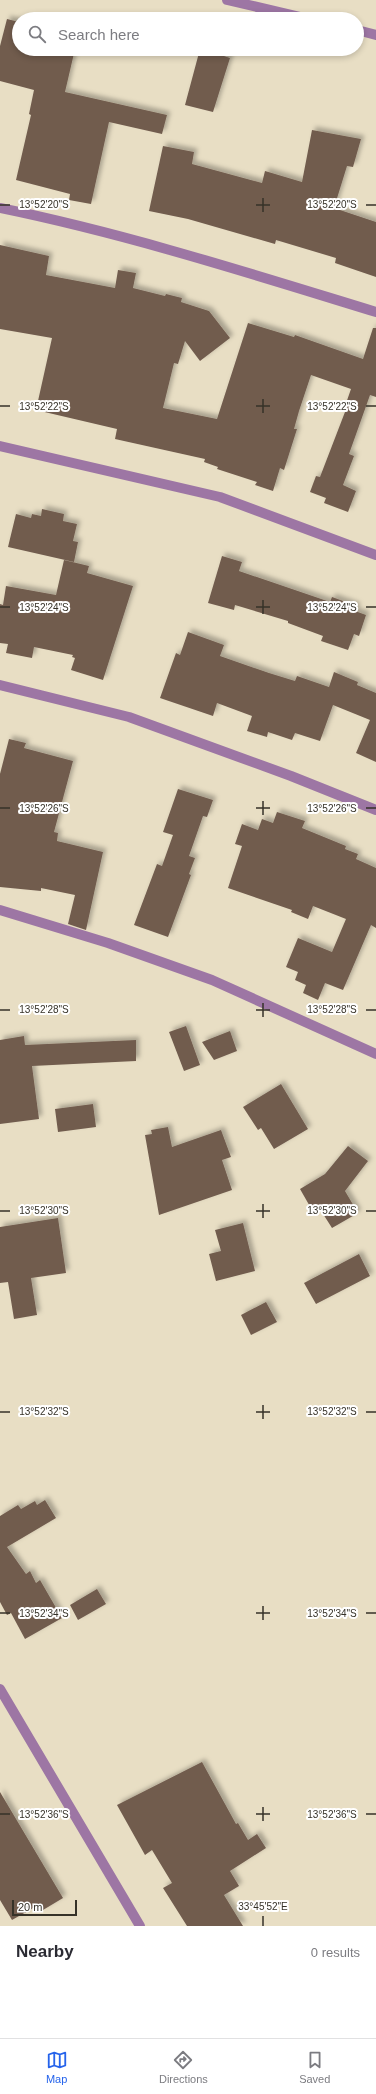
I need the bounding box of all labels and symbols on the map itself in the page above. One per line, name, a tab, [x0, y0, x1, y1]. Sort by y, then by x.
text: 13°52'20"S	[19, 199, 69, 210]
text: 13°52'20"S	[307, 199, 357, 210]
text: 13°52'22"S	[19, 401, 69, 412]
text: 13°52'22"S	[307, 401, 357, 412]
text: 13°52'24"S	[19, 602, 69, 613]
text: 13°52'24"S	[307, 602, 357, 613]
text: 13°52'26"S	[19, 803, 69, 814]
text: 13°52'26"S	[307, 803, 357, 814]
text: 13°52'28"S	[19, 1004, 69, 1015]
text: 13°52'28"S	[307, 1004, 357, 1015]
text: 13°52'30"S	[19, 1205, 69, 1216]
text: 13°52'30"S	[307, 1205, 357, 1216]
text: 13°52'32"S	[19, 1406, 69, 1417]
text: 13°52'32"S	[307, 1406, 357, 1417]
text: 13°52'34"S	[19, 1608, 69, 1619]
text: 13°52'34"S	[307, 1608, 357, 1619]
text: 13°52'36"S	[19, 1809, 69, 1820]
text: 13°52'36"S	[307, 1809, 357, 1820]
scale bar	[12, 1898, 77, 1917]
text: 33°45'52"E	[238, 1901, 288, 1912]

